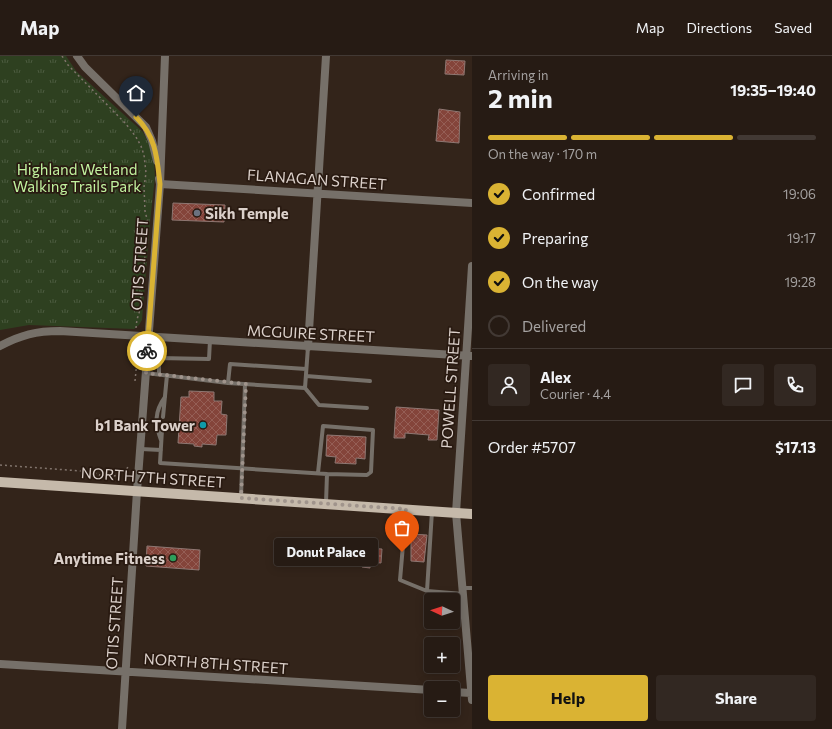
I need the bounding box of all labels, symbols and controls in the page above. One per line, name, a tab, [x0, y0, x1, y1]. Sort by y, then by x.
text: Map	[20, 16, 59, 39]
text: Map	[636, 19, 665, 36]
text: Directions	[687, 19, 752, 36]
text: Saved	[774, 19, 812, 36]
text: Arriving in	[488, 67, 548, 83]
pin	[119, 76, 153, 117]
text: 19:35–19:40	[730, 81, 816, 99]
icon: home	[125, 82, 147, 104]
text: 2 min	[488, 82, 553, 113]
text: On the way · 170 m	[488, 146, 597, 162]
park label: Highland Wetland Walking Trails Park	[13, 160, 141, 195]
street label: FLANAGAN STREET	[247, 165, 388, 193]
icon: check	[488, 183, 510, 205]
text: Confirmed	[522, 185, 595, 203]
text: 19:06	[783, 186, 816, 202]
place label: Sikh Temple	[205, 204, 289, 222]
marker: Sikh Temple	[192, 208, 202, 218]
street label: OTIS STREET	[127, 217, 151, 311]
icon: check	[488, 227, 510, 249]
text: Preparing	[522, 229, 588, 247]
text: 19:17	[787, 230, 816, 246]
icon: check	[488, 271, 510, 293]
text: On the way	[522, 273, 599, 291]
text: 19:28	[784, 274, 816, 290]
text: Delivered	[522, 317, 586, 335]
street label: MCGUIRE STREET	[247, 321, 376, 345]
street label: POWELL STREET	[437, 326, 463, 449]
courier	[127, 331, 167, 371]
icon: bike	[136, 340, 158, 362]
button: person	[488, 364, 530, 406]
button: chat	[722, 364, 764, 406]
button: phone	[774, 364, 816, 406]
text: Alex	[540, 368, 571, 386]
text: Courier · 4.4	[540, 386, 611, 402]
place label: b1 Bank Tower	[95, 416, 195, 434]
marker: b1 Bank Tower	[198, 420, 208, 430]
text: Order #5707	[488, 438, 576, 456]
text: $17.13	[775, 438, 816, 456]
street label: NORTH 7TH STREET	[80, 463, 226, 491]
pin	[385, 511, 419, 552]
icon: bag	[391, 517, 413, 539]
callout: Donut Palace	[274, 538, 378, 566]
text: Donut Palace	[286, 544, 366, 560]
place label: Anytime Fitness	[53, 549, 165, 567]
marker: Anytime Fitness	[168, 553, 178, 563]
street label: OTIS STREET	[102, 576, 126, 670]
north arrow	[424, 593, 460, 629]
map controls	[424, 593, 460, 717]
button: +	[424, 637, 460, 673]
street label: NORTH 8TH STREET	[143, 649, 289, 677]
button: Help	[488, 675, 648, 721]
button: Share	[656, 675, 816, 721]
button: −	[424, 681, 460, 717]

